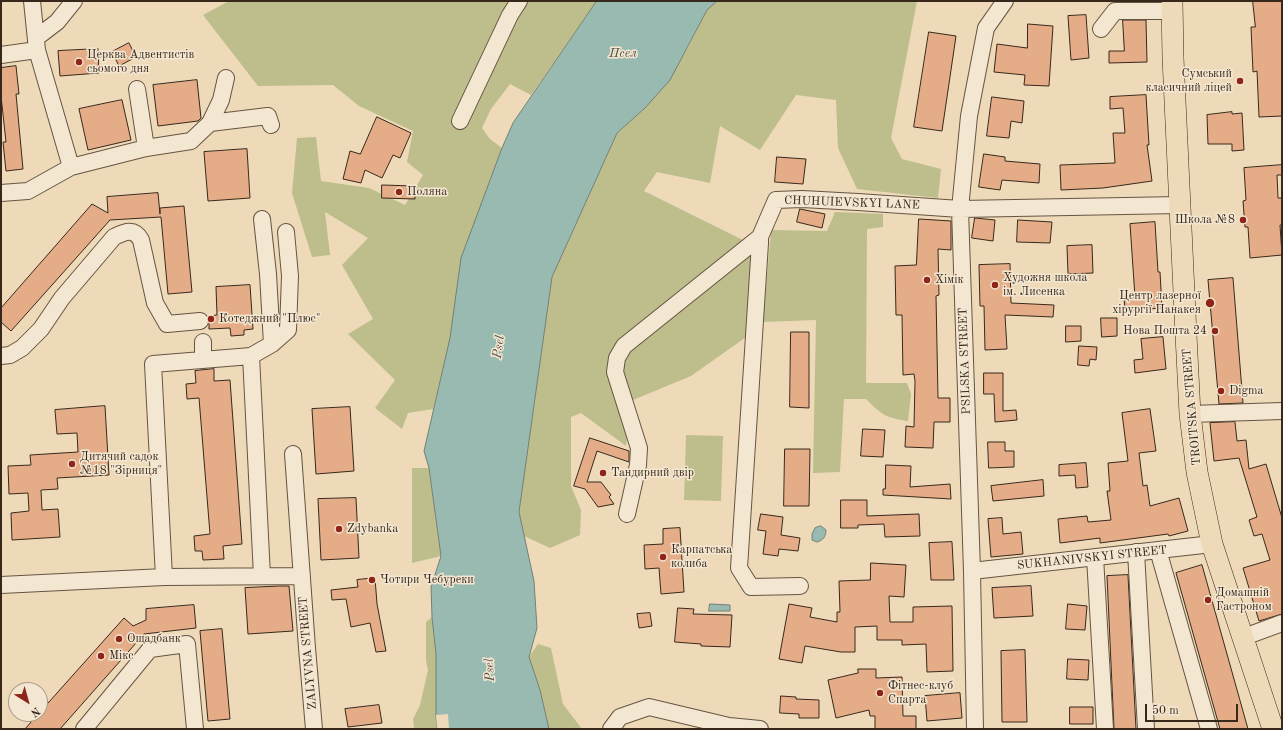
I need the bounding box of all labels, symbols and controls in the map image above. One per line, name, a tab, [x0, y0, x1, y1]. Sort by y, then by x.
water label: Псел	[609, 46, 637, 62]
place label: Церква Адвентистів сьомого дня	[87, 48, 194, 76]
marker: Церква Адвентистів сьомого дня	[74, 57, 84, 67]
place label: Сумський класичний ліцей	[1146, 67, 1232, 95]
marker: Сумський класичний ліцей	[1235, 76, 1245, 86]
place label: Поляна	[407, 185, 447, 199]
marker: Поляна	[394, 187, 404, 197]
street label: CHUHUIEVSKYI LANE	[784, 193, 920, 213]
place label: Школа №8	[1175, 213, 1235, 227]
marker: Школа №8	[1238, 215, 1248, 225]
place label: Художня школа ім. Лисенка	[1003, 271, 1088, 299]
place label: Хімік	[935, 273, 963, 287]
marker: Хімік	[922, 275, 932, 285]
marker: Художня школа ім. Лисенка	[990, 280, 1000, 290]
place label: Центр лазерної хірургії Панакея	[1112, 289, 1201, 317]
marker: Центр лазерної хірургії Панакея	[1204, 297, 1216, 309]
street label: PSILSKA STREET	[956, 307, 974, 415]
place label: Котеджний "Плюс"	[219, 312, 320, 326]
marker: Котеджний "Плюс"	[206, 314, 216, 324]
place label: Нова Пошта 24	[1123, 324, 1207, 338]
marker: Нова Пошта 24	[1210, 326, 1220, 336]
water label: Psel	[490, 334, 508, 360]
street label: TROITSKA STREET	[1180, 348, 1204, 466]
place label: Digma	[1229, 384, 1264, 398]
marker: Digma	[1216, 386, 1226, 396]
place label: Дитячий садок №18 "Зірниця"	[80, 450, 162, 478]
marker: Дитячий садок №18 "Зірниця"	[67, 459, 77, 469]
place label: Тандирний двір	[611, 466, 694, 480]
marker: Тандирний двір	[598, 468, 608, 478]
place label: Zdybanka	[347, 522, 398, 536]
marker: Zdybanka	[334, 524, 344, 534]
place label: Карпатська колиба	[671, 543, 732, 571]
street label: SUKHANIVSKYI STREET	[1016, 543, 1168, 573]
marker: Карпатська колиба	[658, 552, 668, 562]
place label: Чотири Чебуреки	[380, 573, 474, 587]
marker: Чотири Чебуреки	[367, 575, 377, 585]
place label: Домашній Гастроном	[1216, 586, 1272, 614]
marker: Домашній Гастроном	[1203, 595, 1213, 605]
street label: ZALYVNA STREET	[296, 596, 320, 710]
place label: Ощадбанк	[127, 632, 181, 646]
marker: Ощадбанк	[114, 634, 124, 644]
place label: Мікс	[109, 649, 134, 663]
marker: Мікс	[96, 651, 106, 661]
water label: Psel	[482, 658, 498, 682]
place label: Фітнес-клуб Спарта	[888, 679, 953, 707]
north arrow	[8, 682, 48, 722]
marker: Фітнес-клуб Спарта	[875, 688, 885, 698]
scale bar	[1147, 696, 1240, 722]
text: N	[28, 704, 42, 718]
text: 50 m	[1152, 705, 1179, 717]

